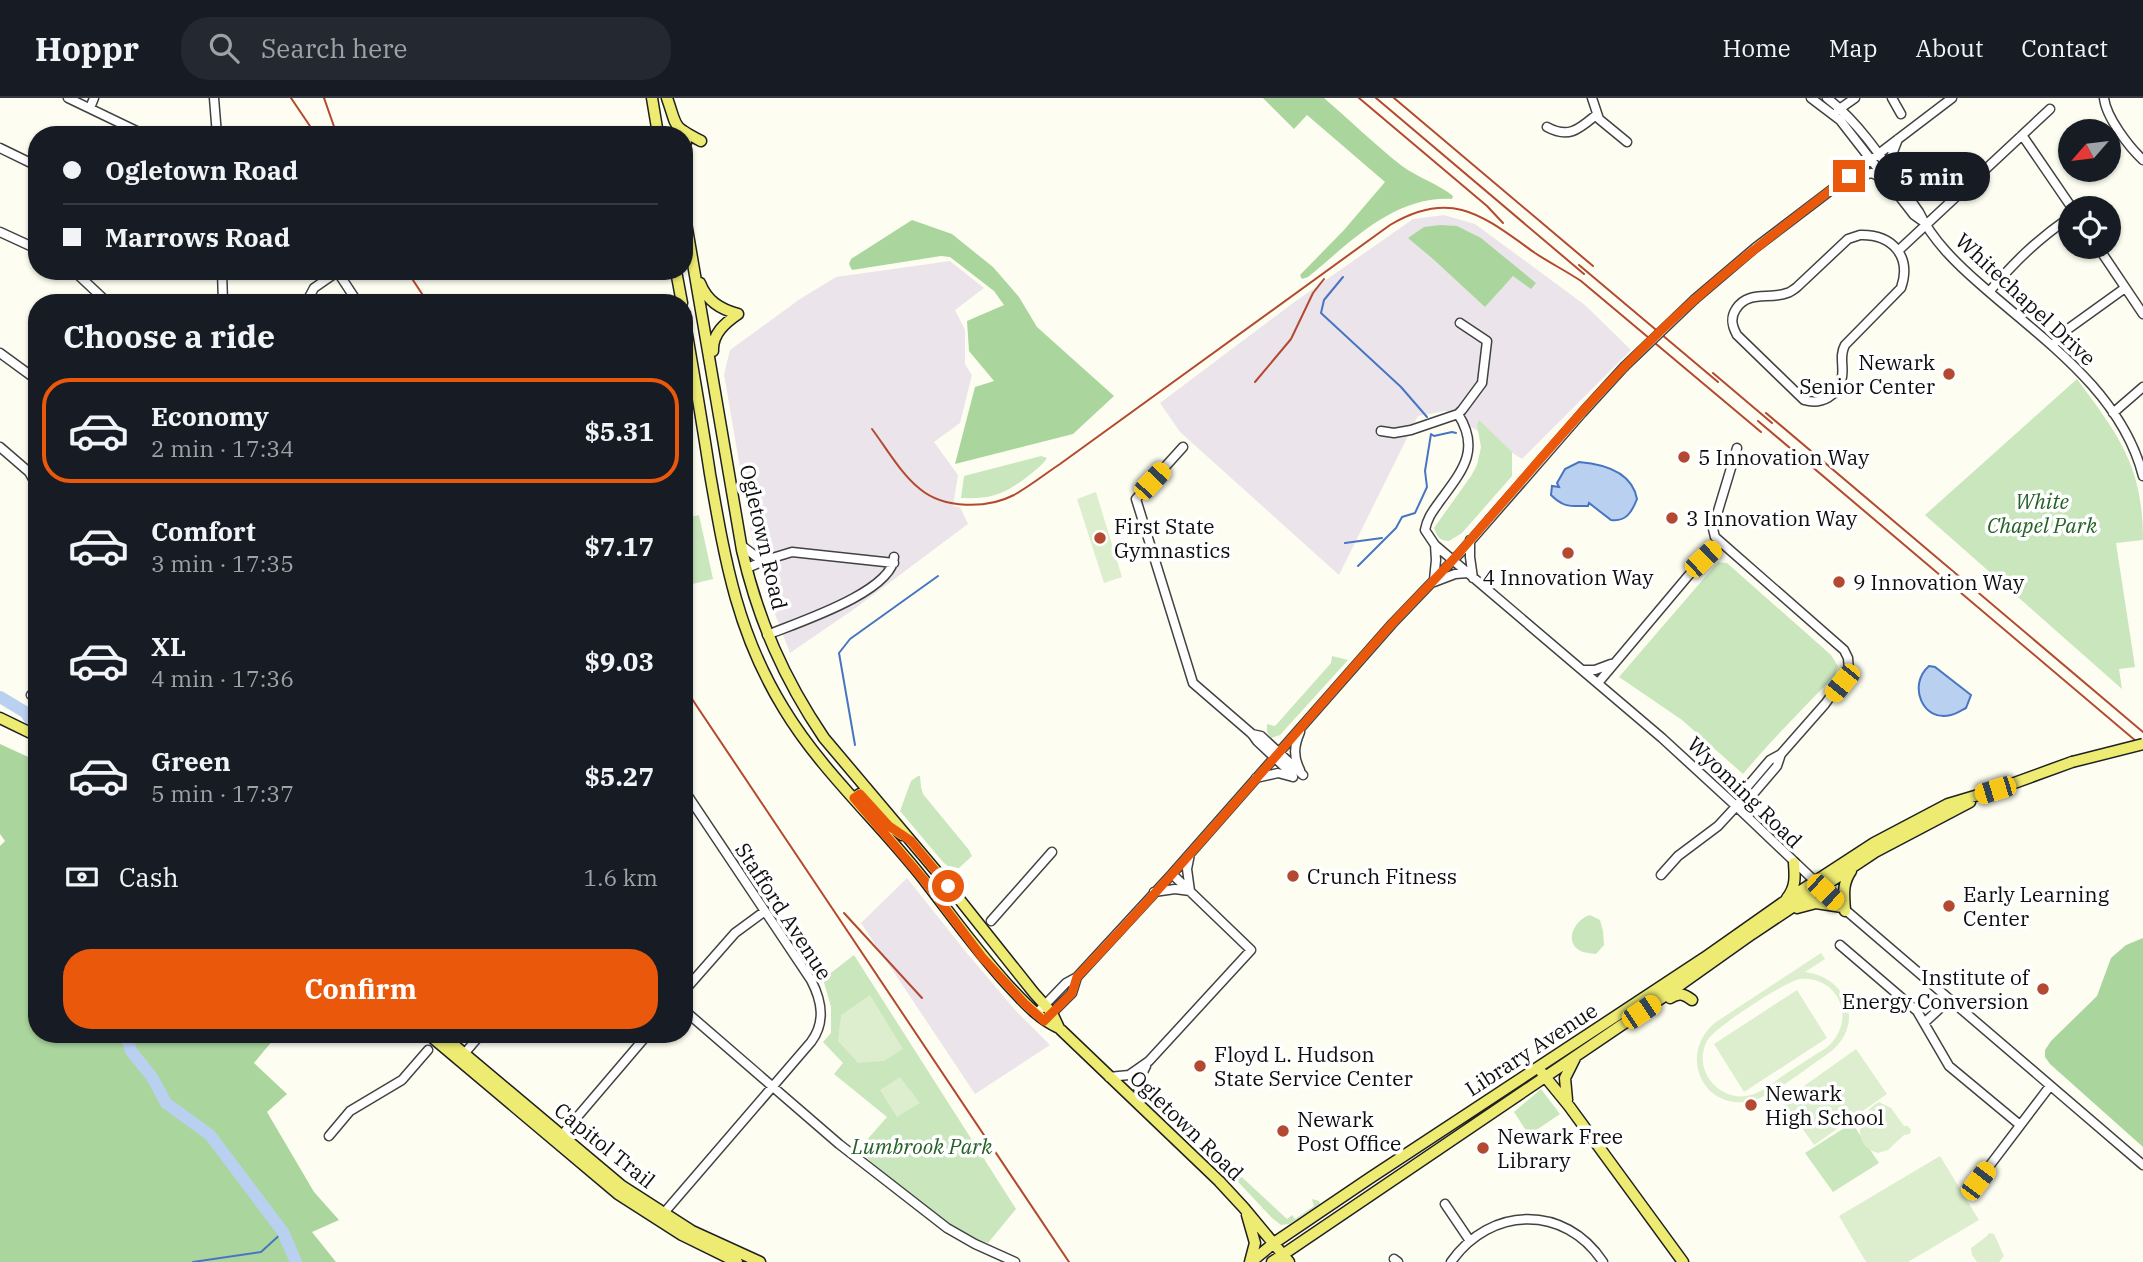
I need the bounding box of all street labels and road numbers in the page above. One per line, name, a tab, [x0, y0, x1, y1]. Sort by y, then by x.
street label: Whitechapel Drive	[1950, 226, 2102, 372]
street label: Ogletown Road	[734, 462, 794, 612]
street label: Wyoming Road	[1682, 730, 1809, 854]
street label: Stafford Avenue	[729, 837, 839, 985]
street label: Library Avenue	[1460, 996, 1602, 1102]
street label: Ogletown Road	[1124, 1064, 1250, 1187]
street label: Capitol Trail	[549, 1096, 661, 1194]

